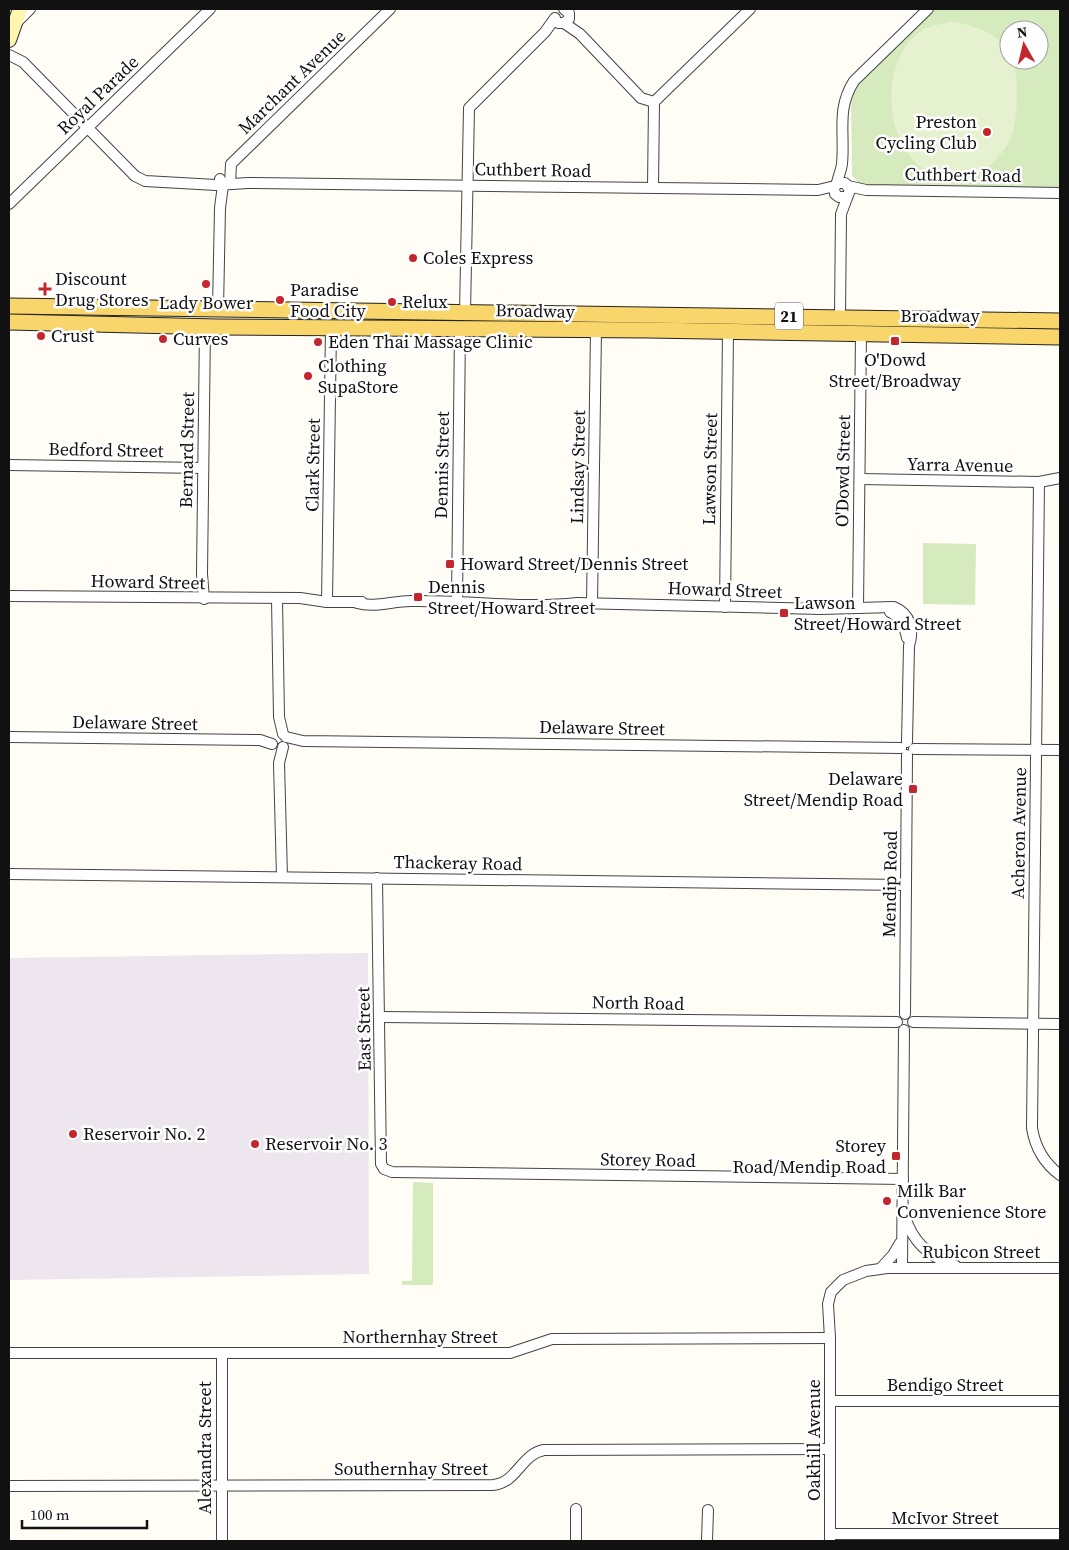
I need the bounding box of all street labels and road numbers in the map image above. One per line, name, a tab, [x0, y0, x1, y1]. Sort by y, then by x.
street label: Marchant Avenue	[232, 24, 351, 140]
street label: Royal Parade	[51, 49, 144, 140]
street label: Cuthbert Road	[474, 156, 592, 183]
street label: Cuthbert Road	[904, 161, 1022, 188]
street label: Broadway	[495, 297, 576, 324]
road number: 21	[775, 302, 803, 330]
street label: Broadway	[900, 303, 981, 328]
street label: Bernard Street	[173, 391, 200, 508]
street label: Lindsay Street	[564, 410, 591, 524]
street label: Dennis Street	[428, 411, 455, 519]
street label: Lawson Street	[696, 412, 723, 525]
street label: O'Dowd Street	[829, 414, 856, 527]
street label: Clark Street	[299, 418, 326, 512]
street label: Bedford Street	[48, 436, 164, 463]
street label: Yarra Avenue	[907, 451, 1013, 478]
street label: Howard Street	[90, 568, 206, 595]
street label: Howard Street	[667, 575, 783, 604]
street label: Delaware Street	[72, 709, 198, 736]
street label: Delaware Street	[539, 714, 665, 741]
street label: Acheron Avenue	[1005, 767, 1032, 899]
street label: Mendip Road	[876, 830, 903, 938]
street label: Thackeray Road	[393, 849, 523, 876]
street label: East Street	[350, 986, 377, 1071]
street label: North Road	[592, 989, 684, 1016]
street label: Storey Road	[600, 1146, 696, 1173]
street label: Rubicon Street	[922, 1239, 1040, 1264]
street label: Northernhay Street	[343, 1324, 498, 1349]
street label: Bendigo Street	[887, 1372, 1004, 1397]
street label: Oakhill Avenue	[801, 1379, 826, 1501]
street label: Alexandra Street	[192, 1381, 217, 1515]
street label: Southernhay Street	[334, 1456, 488, 1481]
street label: McIvor Street	[891, 1505, 999, 1530]

